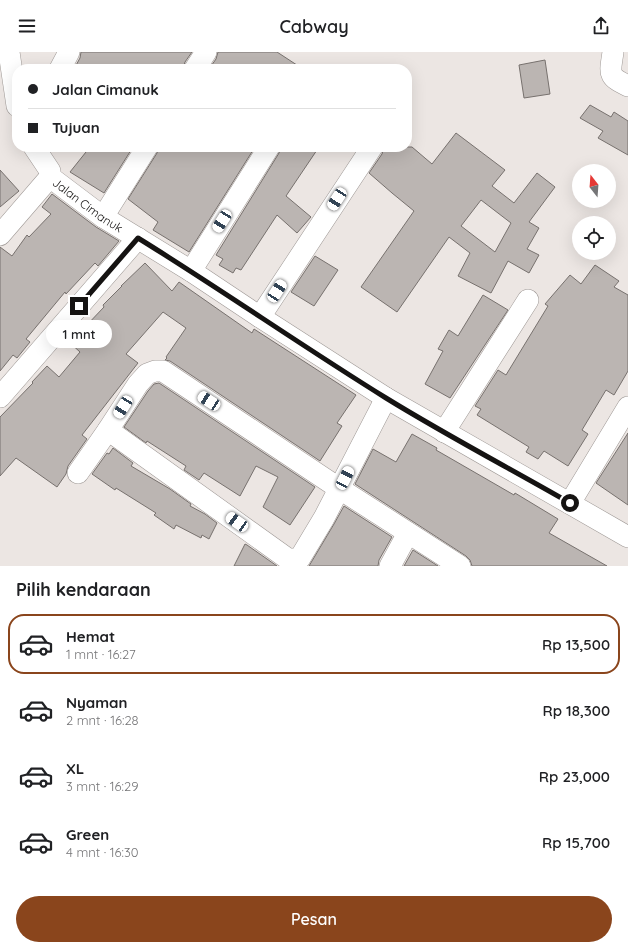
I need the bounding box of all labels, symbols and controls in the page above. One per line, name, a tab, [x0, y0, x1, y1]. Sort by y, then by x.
icon: menu	[16, 15, 38, 37]
text: Cabway	[279, 15, 349, 38]
icon: share	[590, 15, 612, 37]
text: Jalan Cimanuk	[52, 80, 159, 99]
text: Tujuan	[52, 118, 100, 137]
north arrow	[572, 164, 616, 208]
map controls	[572, 164, 616, 260]
street label: Jalan Cimanuk	[50, 174, 126, 235]
car	[325, 186, 349, 212]
car	[211, 208, 233, 234]
button: locate	[572, 216, 616, 260]
car	[265, 278, 289, 304]
route end	[70, 297, 88, 315]
callout: 1 mnt	[46, 320, 112, 348]
text: 1 mnt	[62, 326, 96, 342]
car	[196, 389, 222, 413]
car	[112, 394, 134, 420]
car	[334, 465, 356, 491]
route start	[561, 494, 579, 512]
car	[224, 510, 250, 534]
text: Pilih kendaraan	[16, 578, 151, 601]
icon: car	[18, 626, 54, 662]
text: Hemat	[66, 627, 115, 646]
text: Rp 13,500	[542, 635, 610, 654]
text: 1 mnt · 16:27	[66, 646, 136, 662]
icon: car	[18, 692, 54, 728]
text: Nyaman	[66, 693, 127, 712]
text: Rp 18,300	[542, 701, 610, 720]
text: 2 mnt · 16:28	[66, 712, 139, 728]
icon: car	[18, 758, 54, 794]
text: XL	[66, 759, 84, 778]
text: Rp 23,000	[539, 767, 610, 786]
text: 3 mnt · 16:29	[66, 778, 138, 794]
icon: car	[18, 824, 54, 860]
text: Green	[66, 825, 109, 844]
text: Rp 15,700	[542, 833, 610, 852]
text: 4 mnt · 16:30	[66, 844, 139, 860]
button: Pesan	[16, 896, 612, 942]

